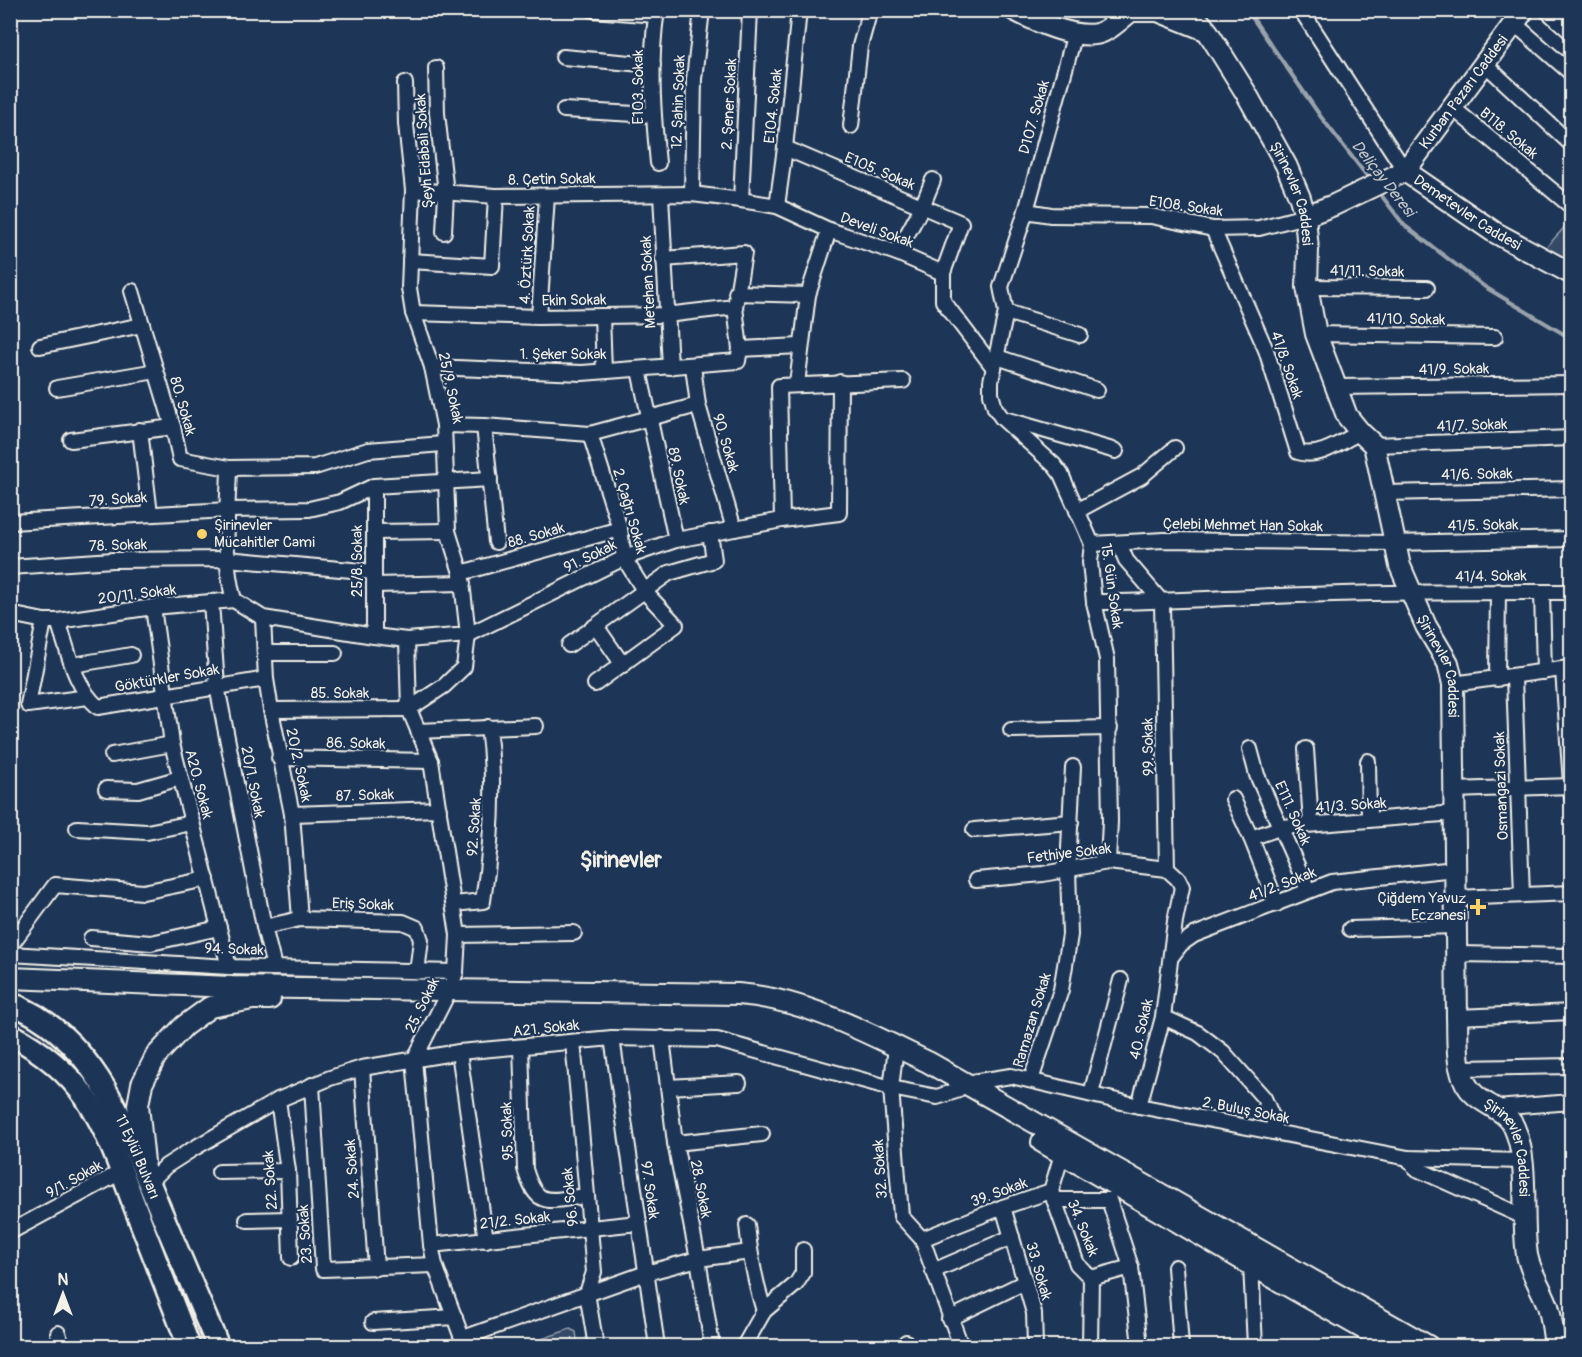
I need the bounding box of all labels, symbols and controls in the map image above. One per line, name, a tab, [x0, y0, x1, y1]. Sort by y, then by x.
street label: Kurban Pazarı Caddesi	[1415, 31, 1513, 153]
street label: E103. Sokak	[629, 49, 648, 125]
street label: 12. Şahin Sokak	[667, 54, 690, 150]
street label: 2. Şener Sokak	[718, 57, 741, 150]
street label: E104. Sokak	[760, 67, 787, 145]
street label: D107. Sokak	[1015, 77, 1054, 156]
street label: Şeyh Edabali Sokak	[411, 92, 438, 209]
street label: B118. Sokak	[1476, 103, 1542, 164]
water label: Deliçay Deresi	[1347, 136, 1421, 223]
street label: Şirinevler Caddesi	[1265, 138, 1317, 247]
street label: E105. Sokak	[842, 148, 919, 195]
street label: 8. Çetin Sokak	[508, 169, 597, 190]
street label: Demetevler Caddesi	[1410, 171, 1525, 255]
street label: E108. Sokak	[1148, 192, 1225, 221]
street label: 4. Öztürk Sokak	[515, 205, 540, 305]
street label: Develi Sokak	[838, 208, 917, 253]
street label: Metehan Sokak	[637, 234, 660, 329]
street label: 41/11. Sokak	[1330, 261, 1405, 282]
street label: Ekin Sokak	[542, 290, 607, 311]
street label: 41/10. Sokak	[1366, 309, 1446, 330]
street label: 41/8. Sokak	[1266, 329, 1307, 402]
street label: 1. Şeker Sokak	[519, 345, 607, 364]
street label: 25/9. Sokak	[434, 351, 467, 426]
street label: 41/9. Sokak	[1419, 359, 1490, 380]
street label: 80. Sokak	[165, 374, 200, 439]
street label: 90. Sokak	[708, 411, 743, 476]
street label: 41/7. Sokak	[1436, 415, 1508, 436]
street label: 89. Sokak	[663, 446, 694, 507]
street label: 41/6. Sokak	[1441, 464, 1514, 485]
street label: 2. Çağrı Sokak	[608, 466, 651, 557]
street label: 79. Sokak	[88, 488, 149, 511]
street label: Çelebi Mehmet Han Sokak	[1163, 515, 1324, 536]
street label: 41/5. Sokak	[1447, 515, 1519, 536]
place label: Şirinevler Mücahitler Cami	[214, 516, 315, 552]
street label: 88. Sokak	[506, 518, 567, 553]
street label: 25/8. Sokak	[348, 524, 367, 597]
marker: Şirinevler Mücahitler Cami	[195, 527, 209, 541]
street label: 78. Sokak	[89, 535, 148, 556]
street label: 91. Sokak	[561, 535, 620, 577]
street label: 15. Gün Sokak	[1096, 542, 1127, 631]
street label: 41/4. Sokak	[1455, 566, 1528, 587]
street label: 20/11. Sokak	[97, 580, 178, 609]
street label: Şirinevler Caddesi	[1412, 612, 1462, 718]
street label: Göktürkler Sokak	[113, 660, 222, 697]
street label: 85. Sokak	[311, 684, 370, 703]
street label: 99. Sokak	[1138, 717, 1159, 776]
street label: 20/2. Sokak	[281, 726, 316, 805]
street label: Osmangazi Sokak	[1490, 730, 1513, 841]
street label: 86. Sokak	[326, 733, 386, 754]
street label: 20/1. Sokak	[236, 745, 269, 820]
street label: A20. Sokak	[180, 747, 217, 822]
street label: E111. Sokak	[1270, 778, 1315, 849]
street label: 87. Sokak	[336, 785, 395, 806]
street label: 41/3. Sokak	[1315, 793, 1388, 817]
street label: 92. Sokak	[463, 796, 486, 857]
street label: Fethiye Sokak	[1026, 839, 1113, 868]
district label: Şirinevler	[580, 847, 662, 874]
street label: 41/2. Sokak	[1246, 863, 1319, 906]
place label: Çiğdem Yavuz Eczanesi	[1378, 889, 1466, 925]
street label: Eriş Sokak	[332, 894, 395, 915]
marker: Çiğdem Yavuz Eczanesi	[1471, 900, 1485, 914]
street label: 94. Sokak	[204, 939, 265, 960]
street label: Ramazan Sokak	[1009, 970, 1056, 1070]
street label: 25. Sokak	[401, 974, 444, 1036]
street label: 40. Sokak	[1125, 996, 1158, 1061]
street label: A21. Sokak	[512, 1015, 581, 1041]
street label: 2. Buluş Sokak	[1201, 1093, 1292, 1128]
street label: Şirinevler Caddesi	[1480, 1095, 1533, 1197]
street label: 95. Sokak	[497, 1101, 518, 1161]
street label: 11 Eylül Bulvarı	[111, 1112, 164, 1202]
street label: 24. Sokak	[341, 1138, 364, 1200]
street label: 32. Sokak	[869, 1138, 892, 1199]
street label: 22. Sokak	[259, 1149, 282, 1210]
street label: 9/1. Sokak	[43, 1156, 107, 1203]
street label: 28. Sokak	[686, 1158, 716, 1220]
street label: 97. Sokak	[636, 1160, 663, 1221]
street label: 96. Sokak	[558, 1166, 583, 1227]
street label: 39. Sokak	[968, 1173, 1031, 1211]
street label: 34. Sokak	[1063, 1197, 1103, 1260]
street label: 23. Sokak	[294, 1203, 317, 1264]
street label: 21/2. Sokak	[479, 1207, 552, 1234]
street label: 33. Sokak	[1021, 1240, 1056, 1303]
north arrow	[33, 1264, 93, 1324]
text: N	[58, 1270, 69, 1290]

